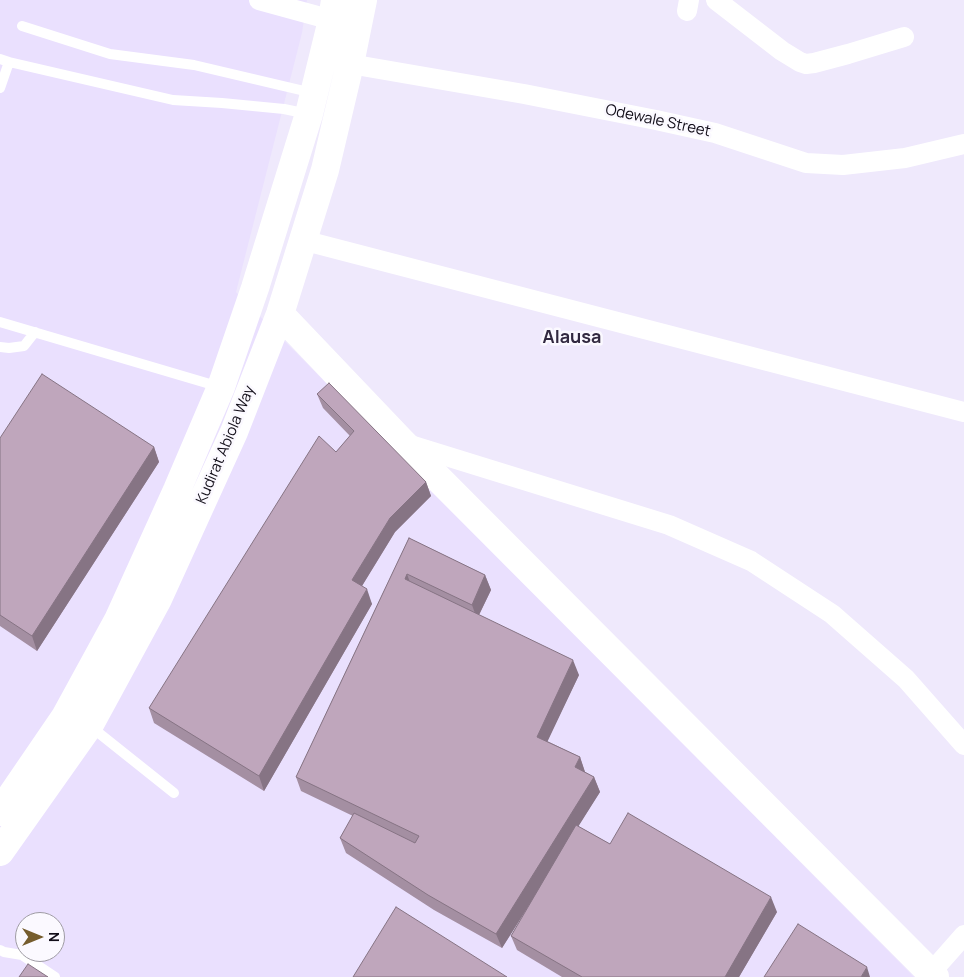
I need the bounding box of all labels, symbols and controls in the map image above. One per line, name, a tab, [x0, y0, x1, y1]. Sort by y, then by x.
street label: Odewale Street	[604, 101, 712, 141]
district label: Alausa	[543, 327, 601, 349]
street label: Kudirat Abiola Way	[193, 383, 259, 507]
north arrow	[15, 912, 65, 962]
text: N	[45, 932, 64, 942]

